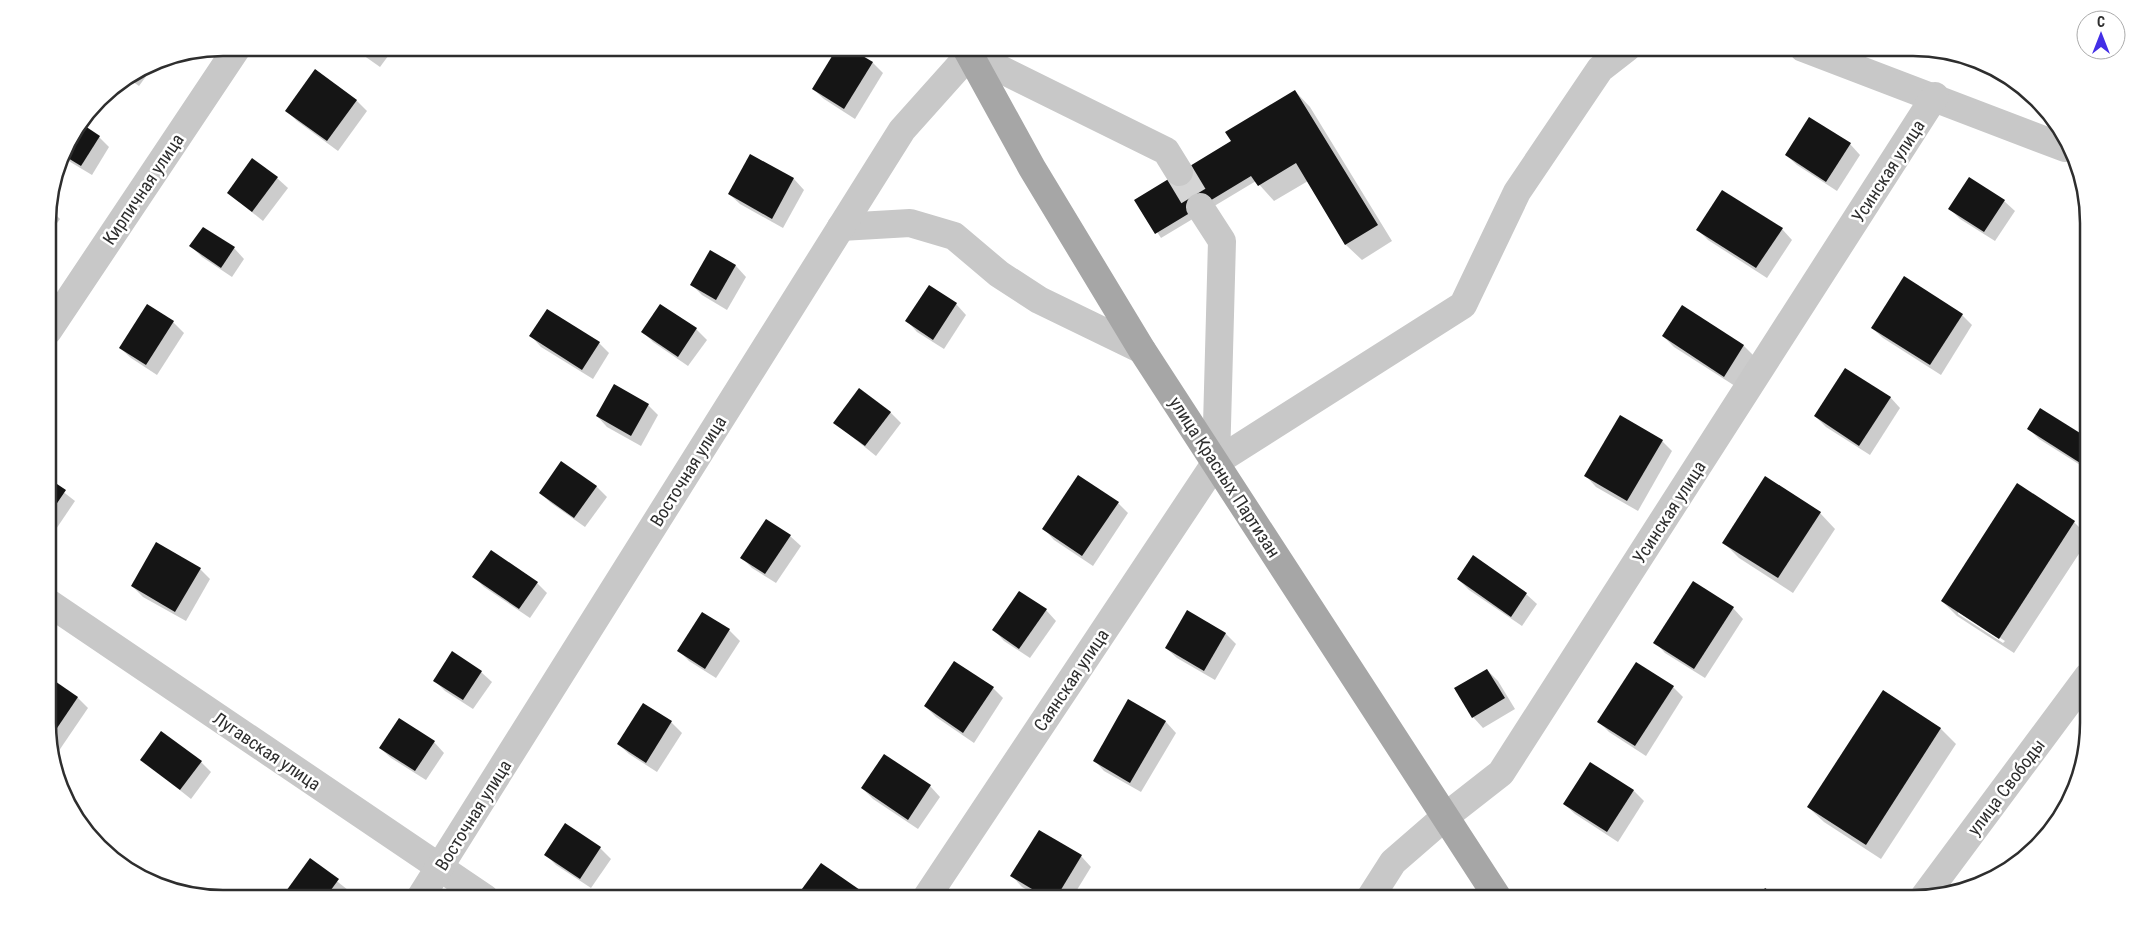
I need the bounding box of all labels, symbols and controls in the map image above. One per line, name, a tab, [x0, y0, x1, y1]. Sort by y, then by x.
north arrow	[2076, 10, 2126, 60]
text: С	[2097, 14, 2105, 30]
street label: Усинская улица	[1847, 116, 1929, 226]
street label: Кирпичная улица	[98, 130, 188, 248]
street label: улица Красных Партизан	[1165, 393, 1285, 561]
street label: Восточная улица	[646, 412, 730, 530]
street label: Усинская улица	[1628, 457, 1710, 567]
street label: Саянская улица	[1029, 625, 1113, 735]
street label: Лугавская улица	[209, 707, 325, 795]
street label: улица Свободы	[1963, 735, 2049, 839]
street label: Восточная улица	[431, 756, 515, 874]

